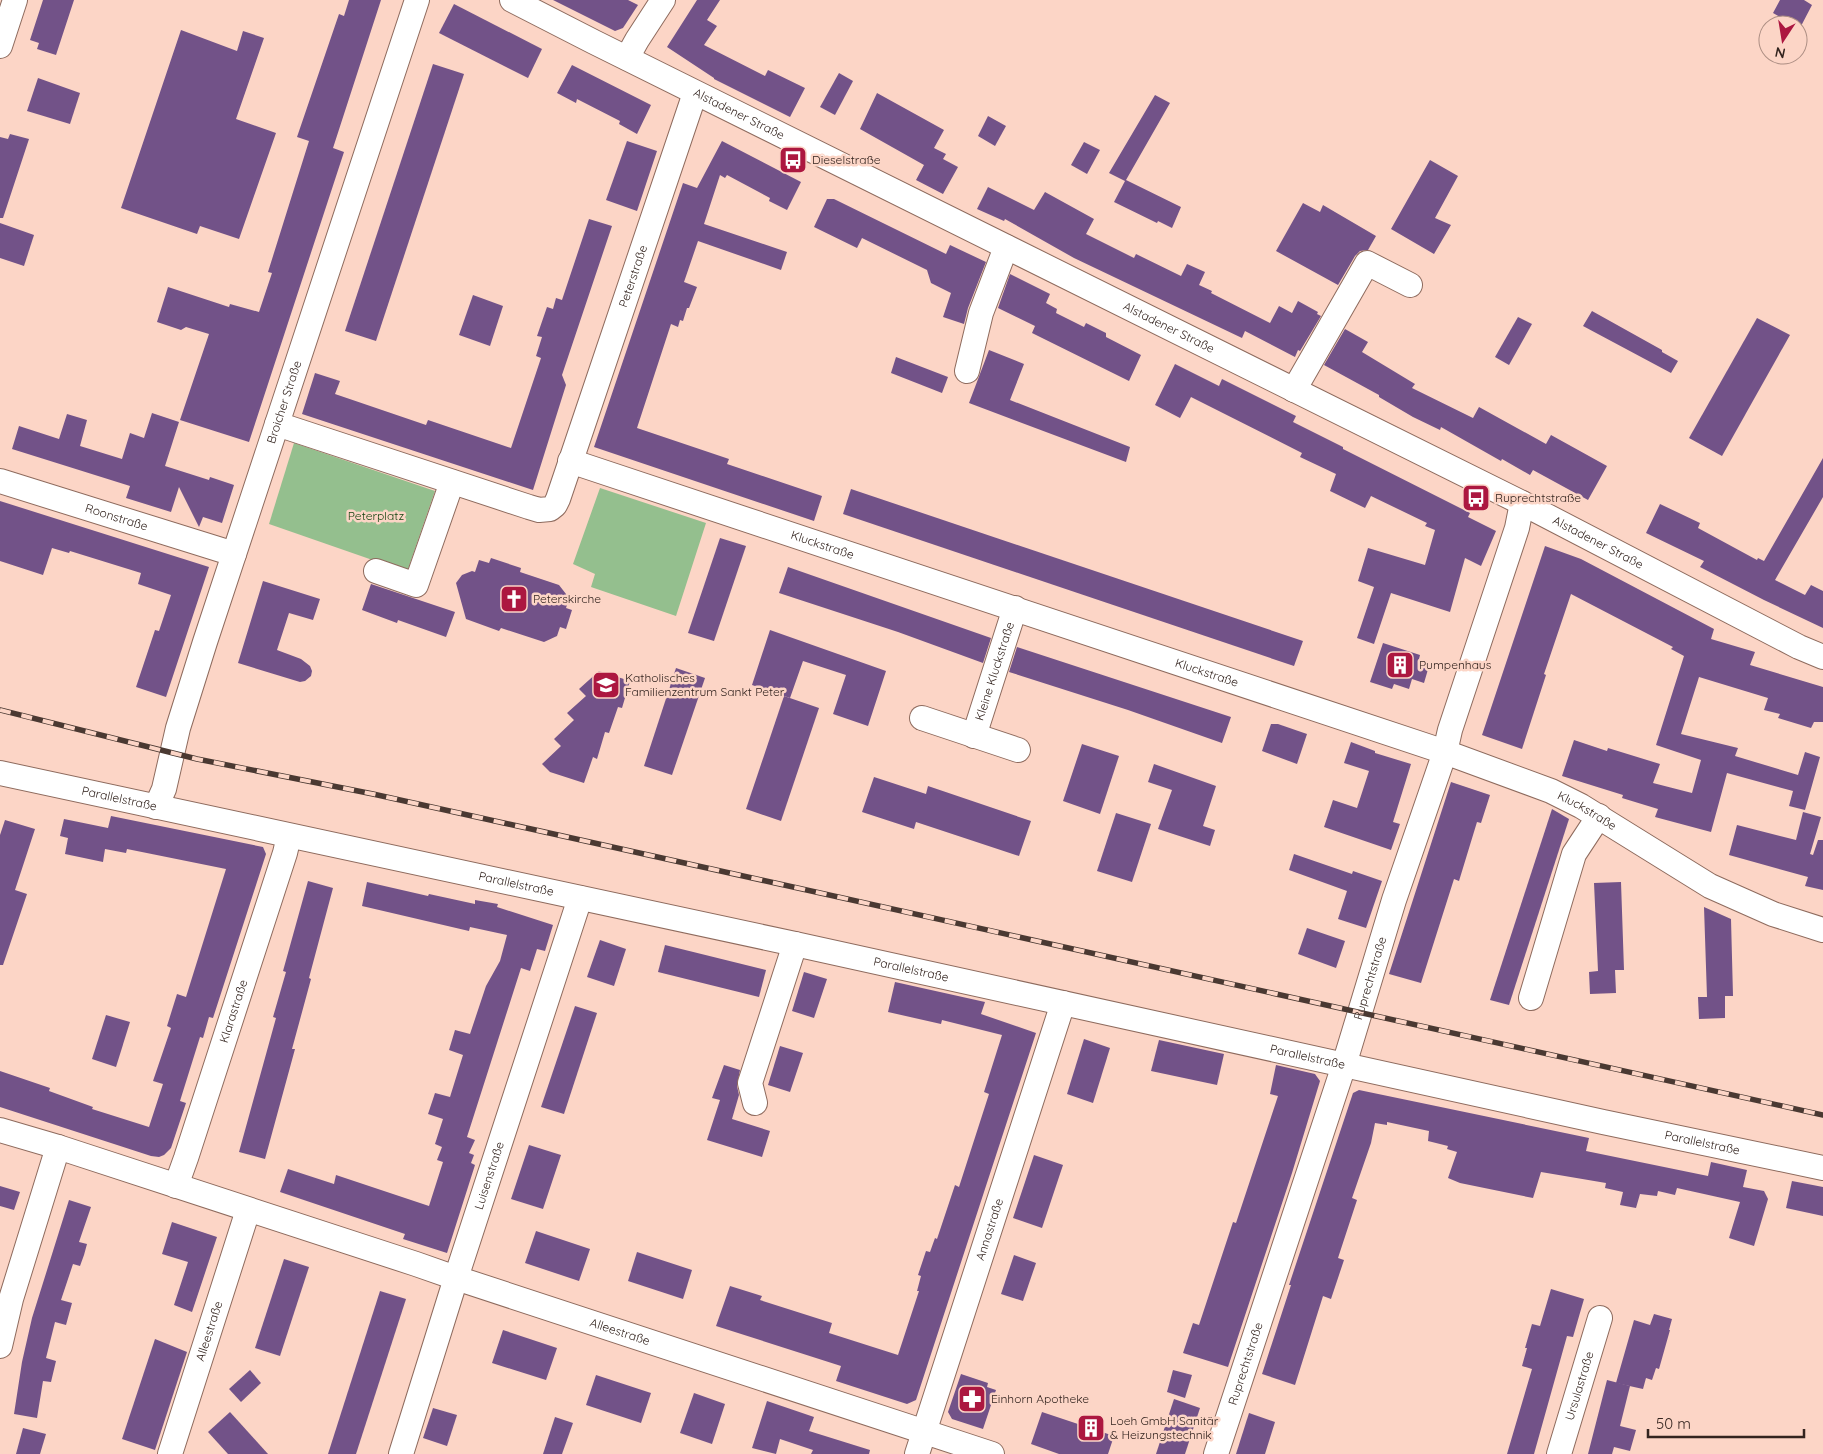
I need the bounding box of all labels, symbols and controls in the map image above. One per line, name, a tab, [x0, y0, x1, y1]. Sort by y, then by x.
north arrow	[1758, 15, 1808, 65]
text: N	[1773, 43, 1787, 63]
street label: Alstadener Straße	[691, 85, 787, 143]
bus stop icon: Dieselstraße	[778, 145, 808, 175]
place label: Dieselstraße	[812, 152, 881, 167]
street label: Peterstraße	[615, 243, 650, 309]
street label: Alstadener Straße	[1121, 298, 1217, 356]
street label: Broicher Straße	[263, 358, 304, 445]
bus stop icon: Ruprechtstraße	[1461, 483, 1491, 513]
place label: Ruprechtstraße	[1495, 490, 1581, 505]
street label: Roonstraße	[83, 500, 150, 534]
park label: Peterplatz	[348, 508, 404, 523]
street label: Alstadener Straße	[1550, 512, 1646, 572]
street label: Kluckstraße	[789, 527, 856, 562]
church icon: Peterskirche	[499, 584, 529, 614]
place label: Peterskirche	[533, 591, 601, 606]
street label: Kleine Kluckstraße	[971, 620, 1017, 722]
building icon: Pumpenhaus	[1385, 650, 1415, 680]
street label: Kluckstraße	[1173, 655, 1241, 690]
place label: Pumpenhaus	[1419, 657, 1492, 672]
school or university icon: Katholisches Familienzentrum Sankt Peter	[591, 670, 621, 700]
place label: Katholisches Familienzentrum Sankt Peter	[625, 670, 785, 699]
street label: Parallelstraße	[80, 783, 159, 814]
street label: Kluckstraße	[1555, 787, 1620, 833]
street label: Parallelstraße	[477, 868, 556, 899]
street label: Ruprechtstraße	[1350, 935, 1389, 1022]
street label: Parallelstraße	[872, 954, 950, 985]
street label: Klarastraße	[216, 977, 250, 1045]
street label: Parallelstraße	[1269, 1041, 1347, 1072]
street label: Parallelstraße	[1663, 1127, 1742, 1158]
street label: Luisenstraße	[471, 1139, 507, 1211]
street label: Annastraße	[972, 1196, 1006, 1262]
street label: Alleestraße	[192, 1299, 225, 1363]
street label: Alleestraße	[588, 1315, 652, 1348]
street label: Ruprechtstraße	[1225, 1320, 1266, 1407]
street label: Ursulastraße	[1562, 1349, 1597, 1422]
pharmacy icon: Einhorn Apotheke	[957, 1384, 987, 1414]
place label: Einhorn Apotheke	[991, 1391, 1089, 1406]
scale bar	[1648, 1406, 1804, 1438]
building icon: Loeh GmbH Sanitär & Heizungstechnik	[1076, 1413, 1106, 1443]
place label: Loeh GmbH Sanitär & Heizungstechnik	[1110, 1413, 1219, 1442]
text: 50 m	[1656, 1414, 1691, 1433]

